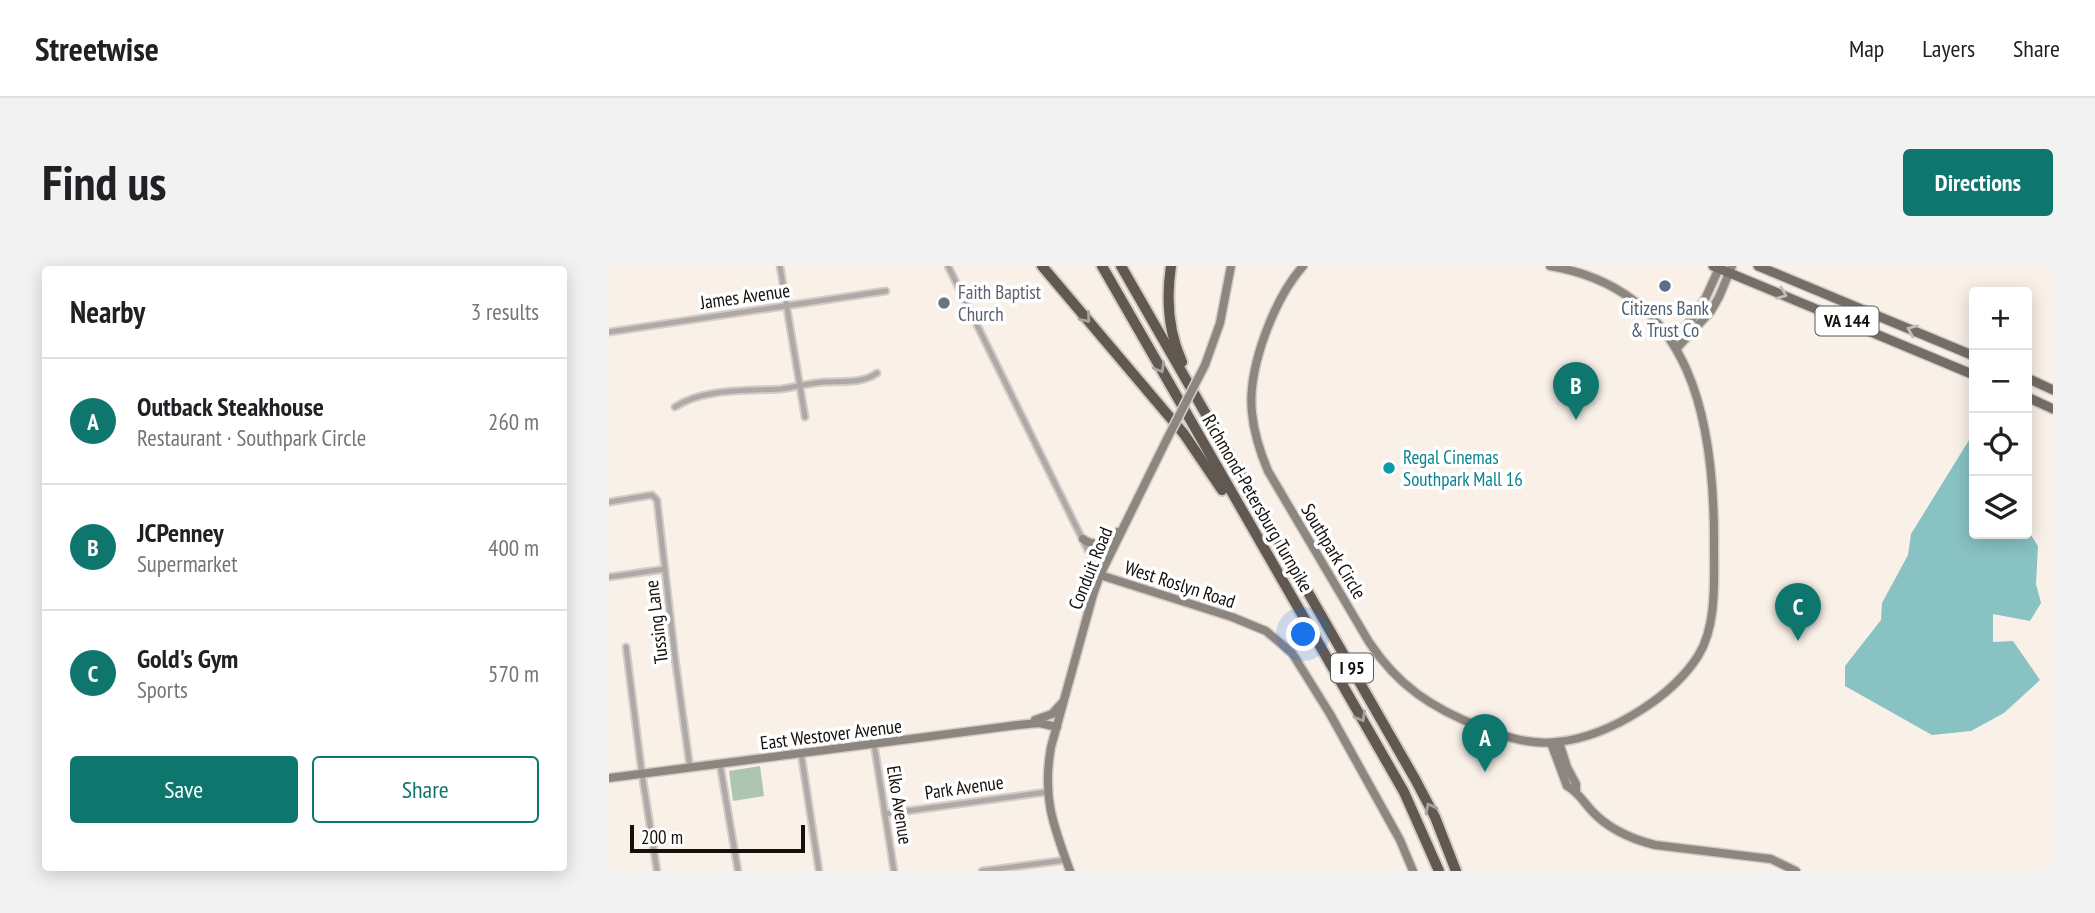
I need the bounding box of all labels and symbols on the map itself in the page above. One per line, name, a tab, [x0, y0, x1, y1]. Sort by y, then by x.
street label: James Avenue	[698, 278, 792, 314]
marker: Citizens Bank & Trust Co	[1657, 278, 1673, 294]
place label: Faith Baptist Church	[958, 280, 1042, 326]
one-way arrow	[1775, 286, 1787, 300]
marker: Faith Baptist Church	[936, 295, 952, 311]
place label: Citizens Bank & Trust Co	[1621, 296, 1709, 342]
road number: VA 144	[1815, 306, 1879, 336]
one-way arrow	[1078, 310, 1090, 323]
one-way arrow	[1906, 324, 1918, 338]
one-way arrow	[1152, 360, 1165, 373]
pin: B	[1553, 362, 1599, 420]
street label: Richmond-Petersburg Turnpike	[1197, 410, 1319, 596]
place label: Regal Cinemas Southpark Mall 16	[1403, 445, 1523, 491]
marker: Regal Cinemas Southpark Mall 16	[1381, 460, 1397, 476]
street label: Southpark Circle	[1296, 499, 1372, 603]
street label: Conduit Road	[1063, 523, 1117, 613]
street label: West Roslyn Road	[1122, 555, 1238, 613]
street label: Tussing Lane	[639, 579, 673, 665]
pin: C	[1775, 583, 1821, 641]
your location	[1286, 617, 1320, 651]
road number: I 95	[1331, 654, 1373, 682]
one-way arrow	[1353, 710, 1366, 723]
street label: East Westover Avenue	[759, 713, 903, 755]
pin: A	[1462, 714, 1508, 772]
street label: Elko Avenue	[882, 764, 918, 846]
street label: Park Avenue	[923, 770, 1005, 804]
one-way arrow	[1424, 803, 1438, 815]
scale bar	[630, 822, 805, 854]

